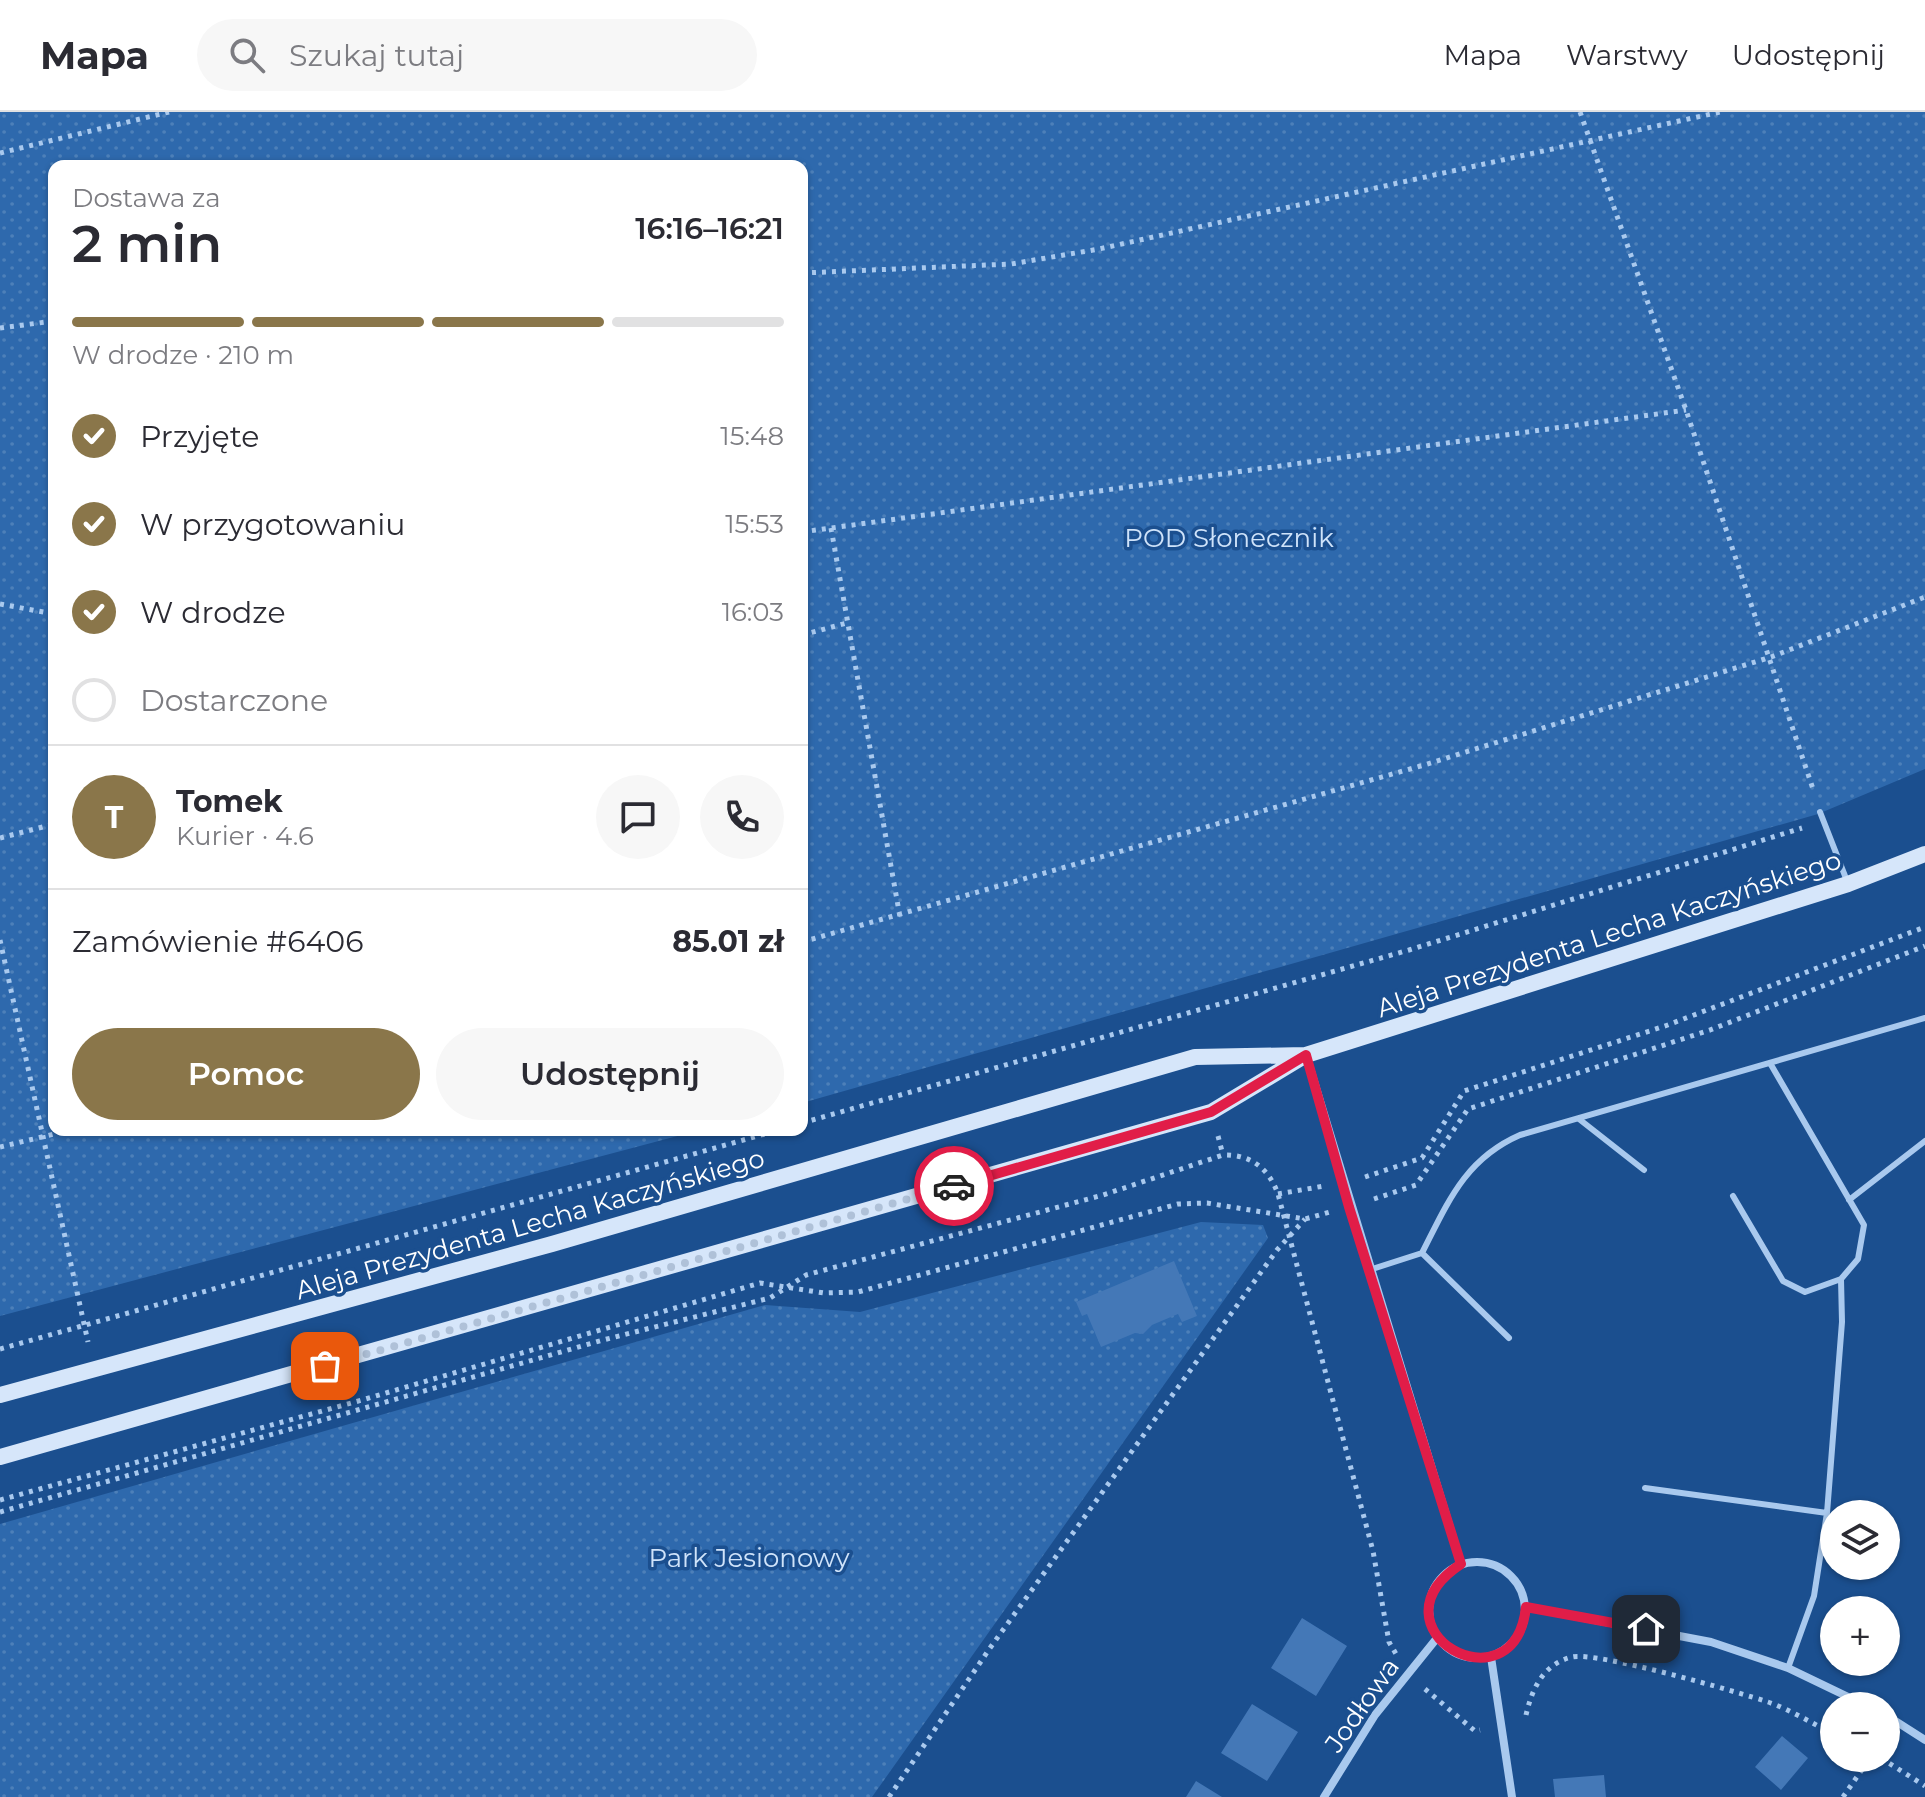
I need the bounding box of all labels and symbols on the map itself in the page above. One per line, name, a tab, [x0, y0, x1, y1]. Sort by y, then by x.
park label: POD Słonecznik	[1124, 522, 1334, 554]
street label: Aleja Prezydenta Lecha Kaczyńskiego	[1373, 844, 1845, 1024]
street label: Aleja Prezydenta Lecha Kaczyńskiego	[292, 1142, 768, 1306]
courier	[914, 1146, 994, 1226]
pin	[291, 1332, 359, 1400]
park label: Park Jesionowy	[648, 1542, 851, 1574]
pin	[1612, 1595, 1680, 1663]
street label: Jodłowa	[1317, 1652, 1406, 1759]

